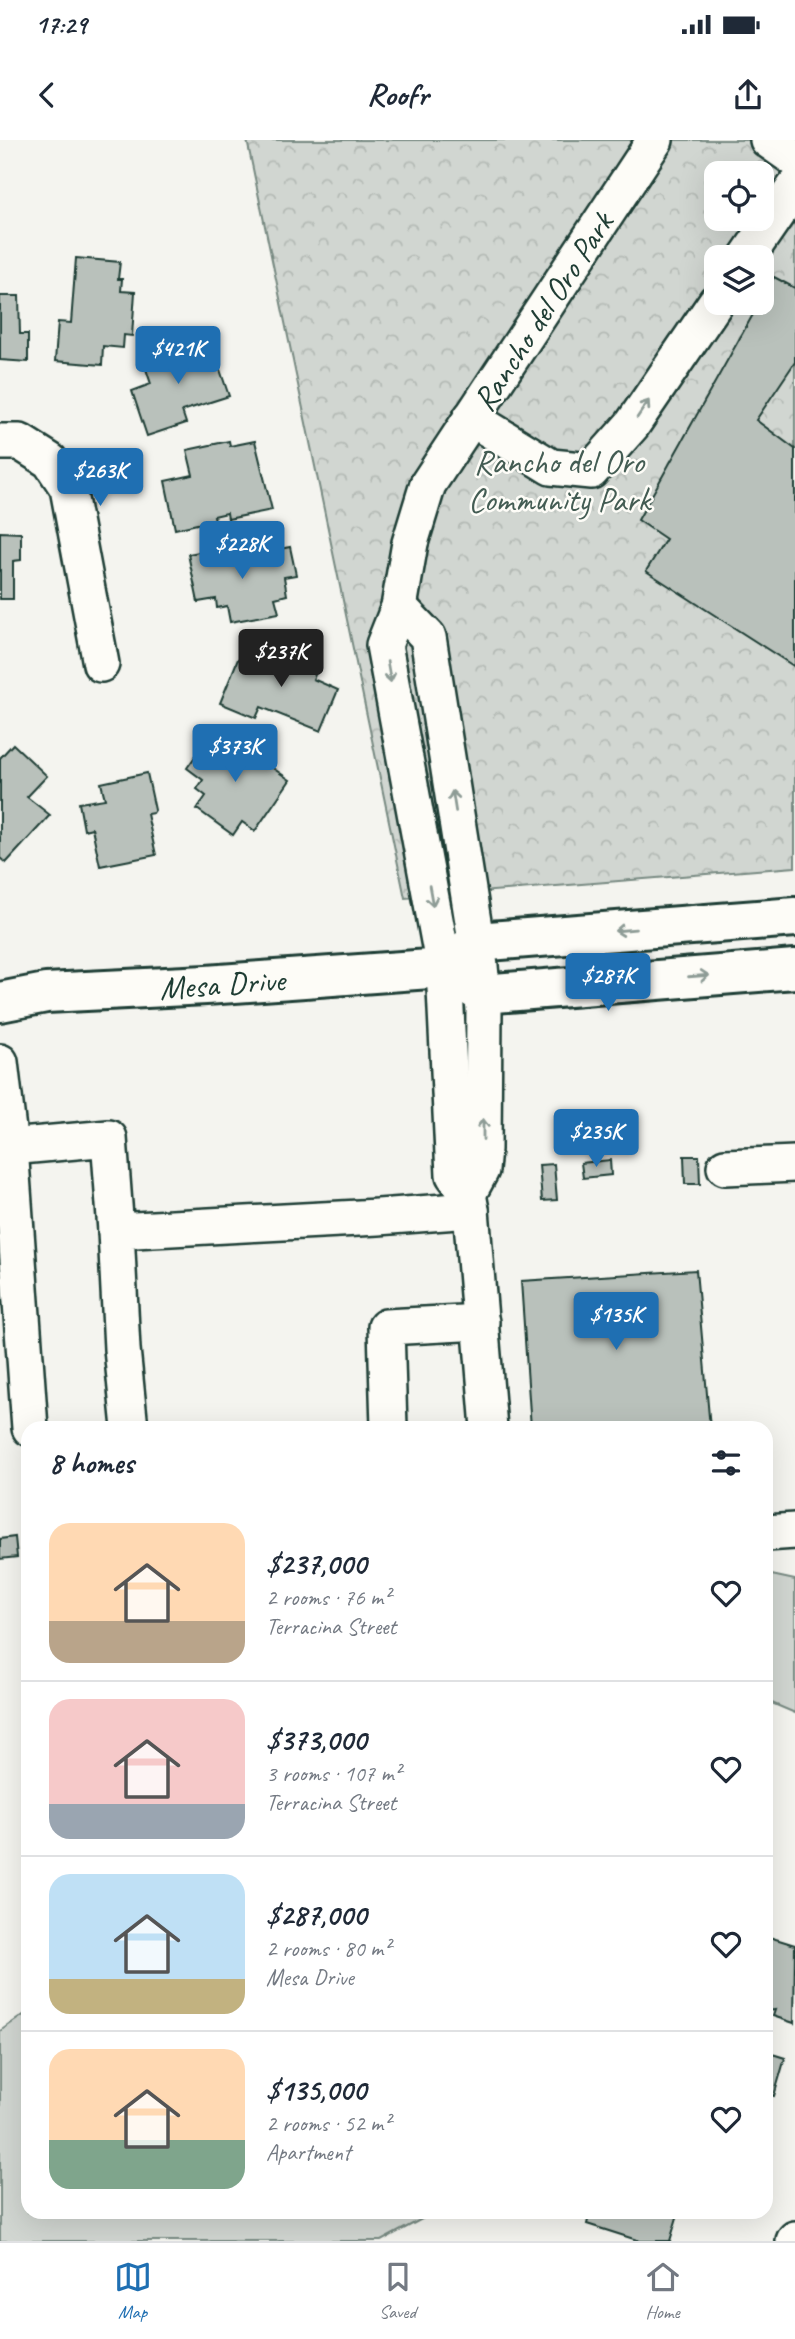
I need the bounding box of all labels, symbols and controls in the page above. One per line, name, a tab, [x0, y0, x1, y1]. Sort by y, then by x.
text: 17:29	[35, 8, 87, 41]
text: Roofr	[367, 74, 428, 115]
icon: back	[28, 76, 66, 114]
icon: share	[729, 76, 767, 114]
map controls	[704, 161, 774, 315]
button: locate	[704, 161, 774, 231]
street label: Rancho del Oro Park	[463, 203, 624, 419]
button: layers	[704, 245, 774, 315]
pin: $421K	[129, 327, 227, 386]
text: $421K	[151, 334, 205, 363]
one-way arrow	[636, 400, 650, 419]
park label: Rancho del Oro Community Park	[468, 441, 653, 521]
pin: $263K	[51, 448, 149, 508]
text: $263K	[73, 456, 127, 485]
pin: $228K	[193, 522, 291, 581]
text: $228K	[215, 529, 269, 558]
pin: $237K	[232, 630, 330, 689]
text: $237K	[255, 637, 308, 666]
one-way arrow	[383, 660, 397, 683]
pin: $373K	[186, 724, 284, 784]
text: $373K	[209, 732, 262, 761]
one-way arrow	[447, 790, 460, 813]
one-way arrow	[424, 884, 438, 907]
one-way arrow	[614, 924, 637, 937]
pin: $287K	[559, 954, 657, 1013]
street label: Mesa Drive	[158, 959, 289, 1009]
text: $287K	[582, 961, 635, 990]
one-way arrow	[688, 969, 710, 982]
pin: $235K	[547, 1110, 645, 1169]
text: $235K	[570, 1117, 622, 1146]
one-way arrow	[476, 1118, 490, 1141]
pin: $135K	[567, 1292, 665, 1352]
text: $135K	[590, 1300, 642, 1329]
text: 8 homes	[49, 1444, 134, 1482]
icon: filters	[707, 1444, 745, 1482]
text: $237,000	[266, 1545, 366, 1583]
icon: home	[105, 1551, 189, 1635]
icon: heart	[707, 1574, 745, 1612]
text: 2 rooms · 76 m²	[266, 1583, 390, 1612]
text: Terracina Street	[266, 1612, 396, 1641]
text: $373,000	[266, 1721, 366, 1759]
icon: home	[105, 1727, 189, 1811]
icon: heart	[707, 1750, 745, 1788]
text: 3 rooms · 107 m²	[266, 1759, 401, 1788]
text: Terracina Street	[266, 1788, 396, 1817]
text: $287,000	[266, 1896, 366, 1934]
icon: home	[105, 1902, 189, 1986]
icon: heart	[707, 1925, 745, 1963]
text: 2 rooms · 80 m²	[266, 1934, 390, 1963]
text: Mesa Drive	[266, 1963, 354, 1992]
text: $135,000	[266, 2071, 366, 2109]
icon: home	[105, 2077, 189, 2161]
icon: heart	[707, 2100, 745, 2138]
text: 2 rooms · 52 m²	[266, 2109, 390, 2138]
text: Apartment	[266, 2138, 351, 2167]
tab: Map	[114, 2258, 152, 2324]
tab: Saved	[379, 2258, 417, 2324]
tab: Home	[644, 2258, 682, 2324]

